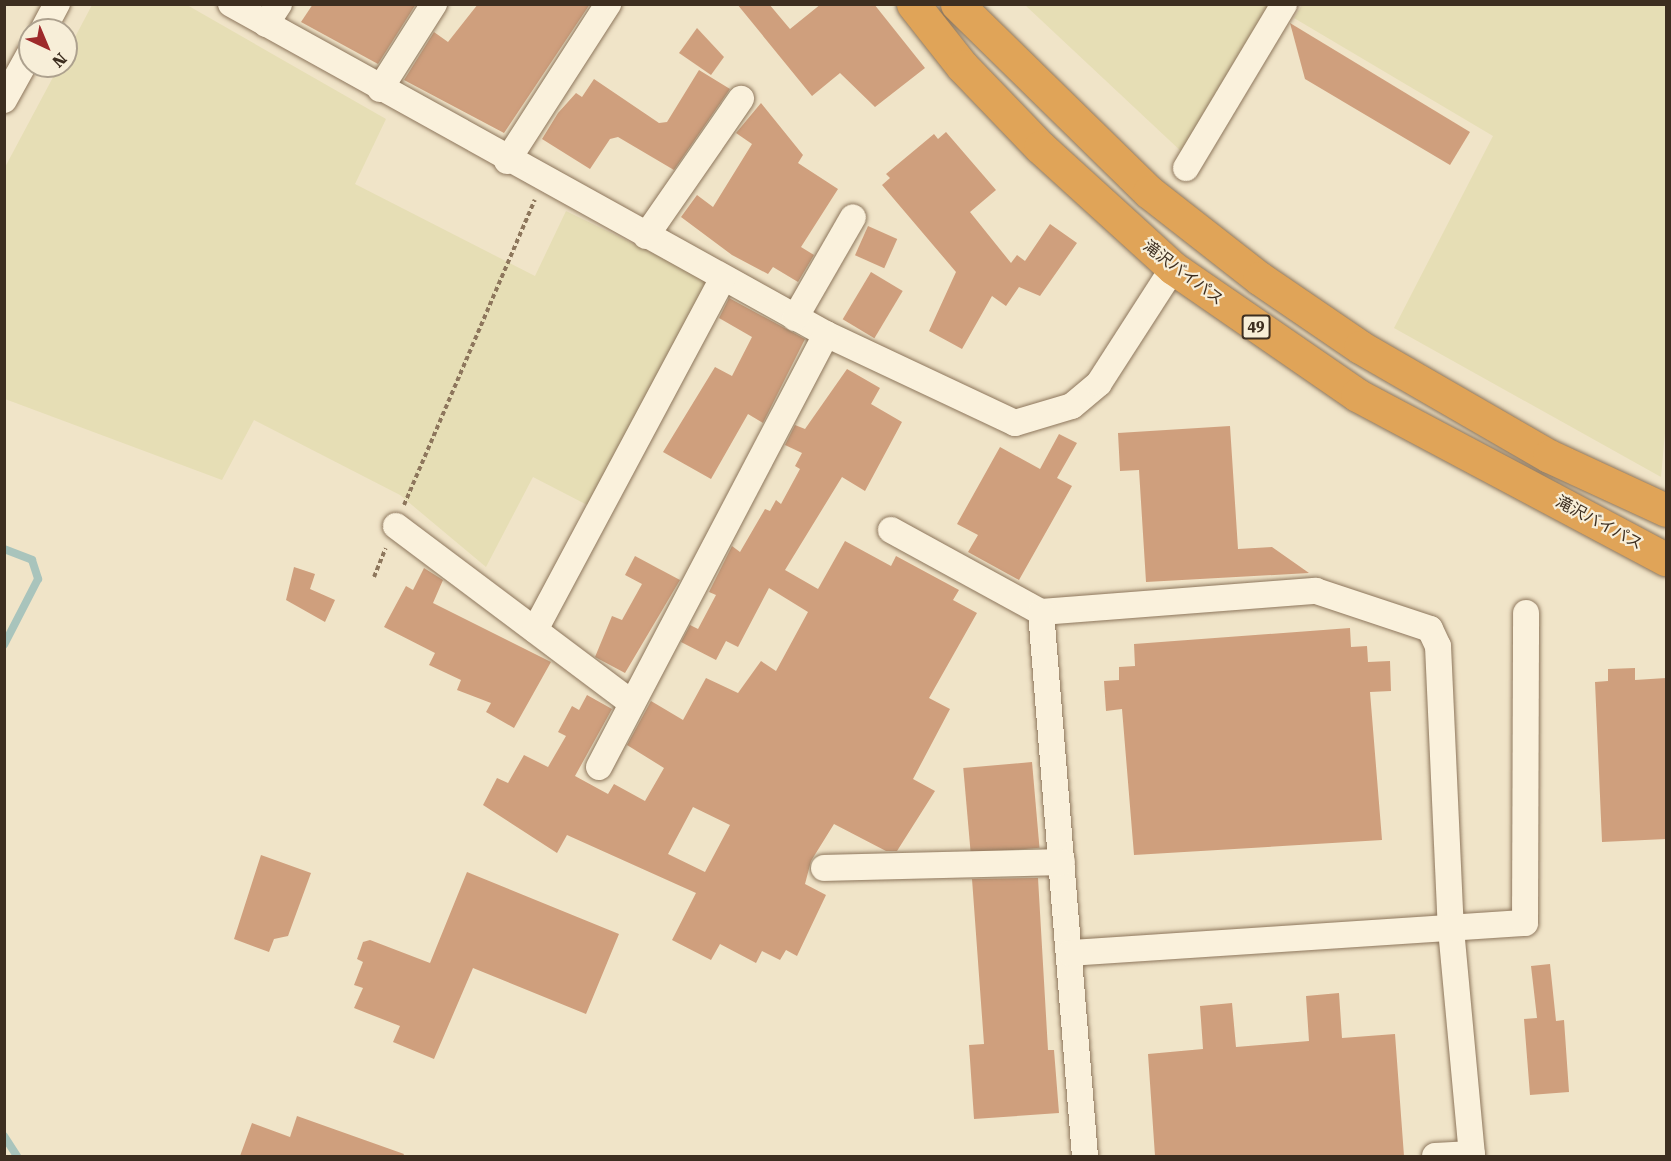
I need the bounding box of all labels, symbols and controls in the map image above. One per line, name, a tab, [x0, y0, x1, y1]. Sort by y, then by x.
north arrow	[18, 18, 78, 78]
text: N	[48, 49, 71, 71]
street label: 滝沢バイパス	[1139, 236, 1227, 310]
road number: 49	[1241, 315, 1271, 339]
street label: 滝沢バイパス	[1552, 492, 1646, 554]

